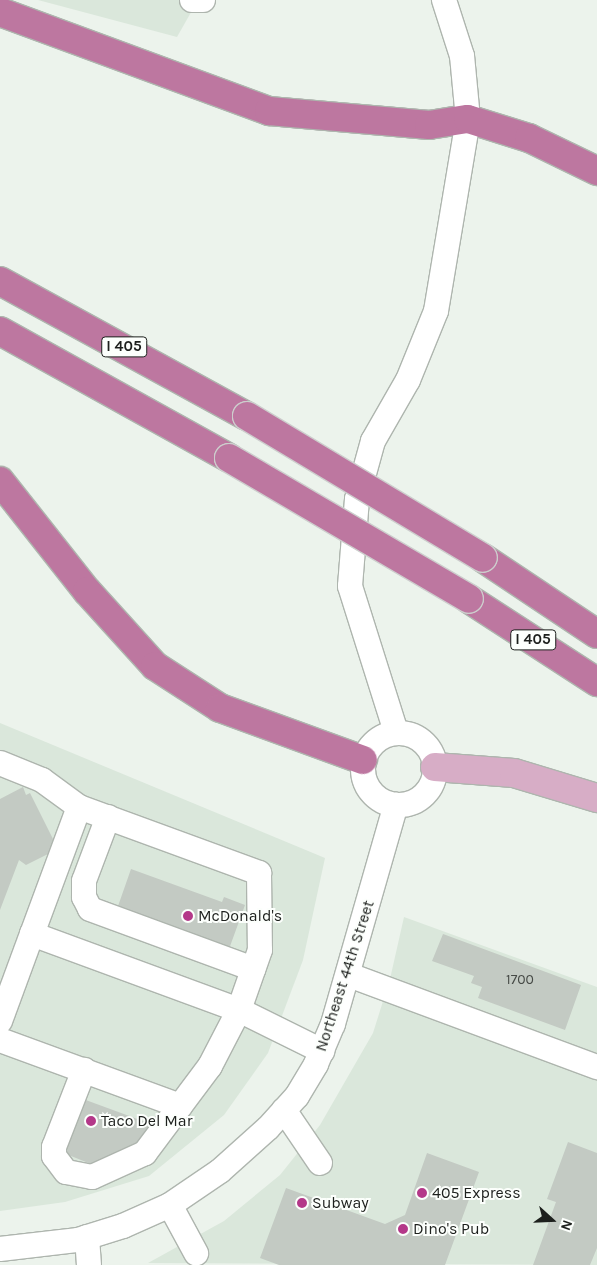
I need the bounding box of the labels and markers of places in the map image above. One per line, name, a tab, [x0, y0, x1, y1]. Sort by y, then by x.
place label: McDonald's	[198, 906, 282, 926]
marker: McDonald's	[182, 910, 194, 922]
place label: Taco Del Mar	[101, 1111, 192, 1131]
marker: Taco Del Mar	[85, 1115, 97, 1127]
place label: 405 Express	[432, 1183, 521, 1203]
marker: 405 Express	[416, 1187, 428, 1199]
place label: Subway	[312, 1193, 369, 1213]
marker: Subway	[296, 1197, 308, 1209]
place label: Dino's Pub	[413, 1219, 489, 1239]
marker: Dino's Pub	[397, 1223, 409, 1235]

